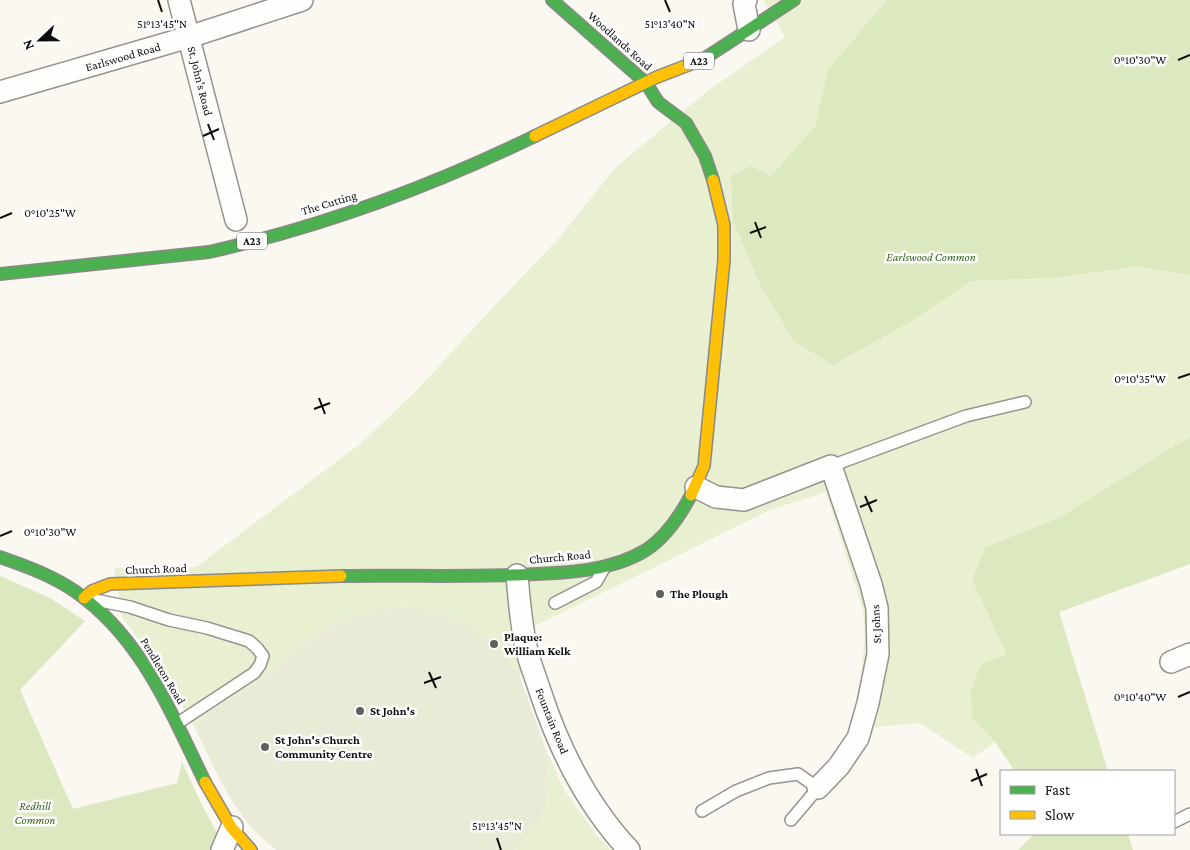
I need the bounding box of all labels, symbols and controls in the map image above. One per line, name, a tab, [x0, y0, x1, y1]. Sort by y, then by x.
street label: Woodlands Road	[585, 9, 655, 74]
north arrow	[15, 15, 65, 65]
text: 51°13'45"N	[137, 17, 187, 31]
text: 51°13'40"N	[645, 17, 696, 31]
text: N	[19, 37, 37, 52]
street label: Earlswood Road	[84, 39, 163, 74]
street label: St. John's Road	[185, 45, 216, 118]
road number: A23	[684, 52, 714, 70]
text: 0°10'30"W	[1114, 53, 1166, 67]
street label: The Cutting	[300, 188, 359, 218]
text: 0°10'25"W	[24, 206, 76, 220]
road number: A23	[237, 232, 267, 250]
park label: Earlswood Common	[886, 250, 976, 264]
text: 0°10'35"W	[1114, 372, 1166, 386]
text: 0°10'30"W	[24, 525, 76, 539]
street label: Church Road	[529, 547, 592, 567]
street label: Church Road	[125, 561, 188, 577]
place label: The Plough	[670, 587, 728, 601]
marker: The Plough	[654, 588, 666, 600]
street label: St Johns	[868, 604, 884, 644]
place label: Plaque: William Kelk	[503, 630, 571, 658]
street label: Pendleton Road	[138, 635, 189, 707]
marker: Plaque: William Kelk	[488, 638, 500, 650]
street label: Fountain Road	[532, 686, 572, 757]
text: 0°10'40"W	[1114, 690, 1166, 704]
place label: St John's	[370, 704, 415, 718]
marker: St John's	[354, 705, 366, 717]
place label: St John's Church Community Centre	[275, 733, 373, 761]
marker: St John's Church Community Centre	[259, 741, 271, 753]
legend	[1000, 770, 1175, 835]
text: Fast	[1045, 782, 1071, 798]
park label: Redhill Common	[15, 799, 55, 827]
text: Slow	[1045, 807, 1075, 823]
text: 51°13'45"N	[472, 819, 522, 833]

